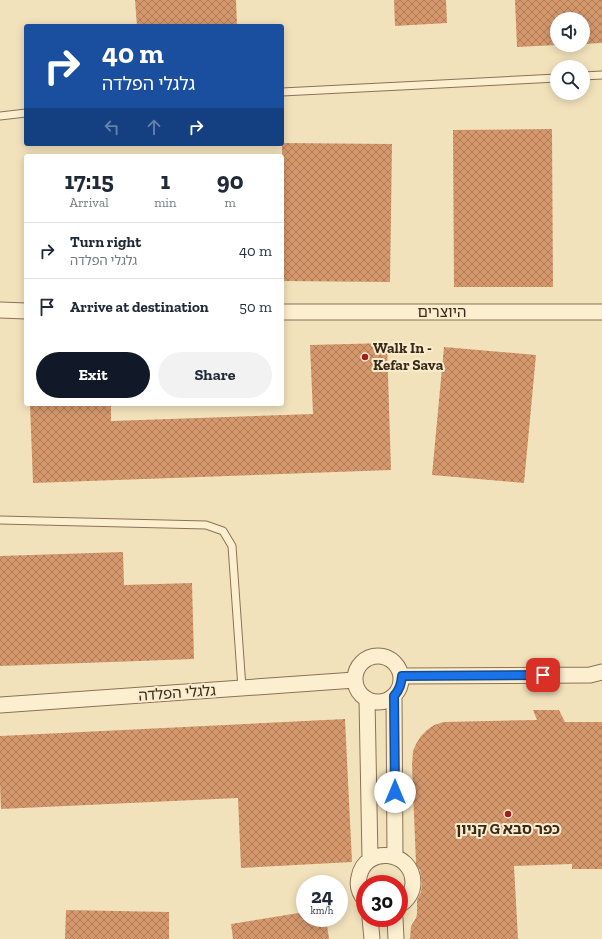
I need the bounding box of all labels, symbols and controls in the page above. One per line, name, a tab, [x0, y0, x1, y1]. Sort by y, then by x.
map controls	[550, 12, 590, 100]
button: sound	[550, 12, 590, 52]
text: 40 m	[102, 37, 164, 70]
icon: right	[36, 40, 88, 92]
button: search	[550, 60, 590, 100]
text: גלגלי הפלדה	[102, 73, 195, 95]
icon: left	[101, 116, 123, 138]
icon: ahead	[143, 116, 165, 138]
icon: right	[185, 116, 207, 138]
text: 17:15	[64, 166, 114, 195]
text: 1	[160, 166, 170, 195]
text: 90	[217, 166, 244, 195]
text: Arrival	[69, 195, 109, 210]
text: min	[154, 195, 176, 210]
text: m	[225, 195, 236, 210]
text: Turn right	[70, 233, 141, 251]
icon: right	[36, 240, 58, 262]
text: 40 m	[239, 242, 272, 260]
text: גלגלי הפלדה	[70, 253, 137, 268]
icon: arrive	[36, 296, 58, 318]
text: Arrive at destination	[70, 298, 209, 316]
text: 50 m	[239, 298, 272, 316]
street label: היוצרים	[418, 303, 466, 321]
place label: Walk In - Kefar Sava	[373, 339, 444, 374]
button: Exit	[36, 352, 150, 398]
button: Share	[158, 352, 272, 398]
marker: Walk In - Kefar Sava	[360, 352, 370, 362]
pin	[526, 658, 560, 692]
icon: arrive	[532, 664, 554, 686]
street label: גלגלי הפלדה	[138, 681, 217, 705]
position arrow	[374, 771, 416, 813]
marker: קניון G כפר סבא	[503, 809, 513, 819]
place label: קניון G כפר סבא	[456, 820, 560, 838]
speed limit sign: 30	[356, 875, 408, 927]
text: 24	[311, 884, 333, 908]
text: km/h	[311, 905, 333, 917]

